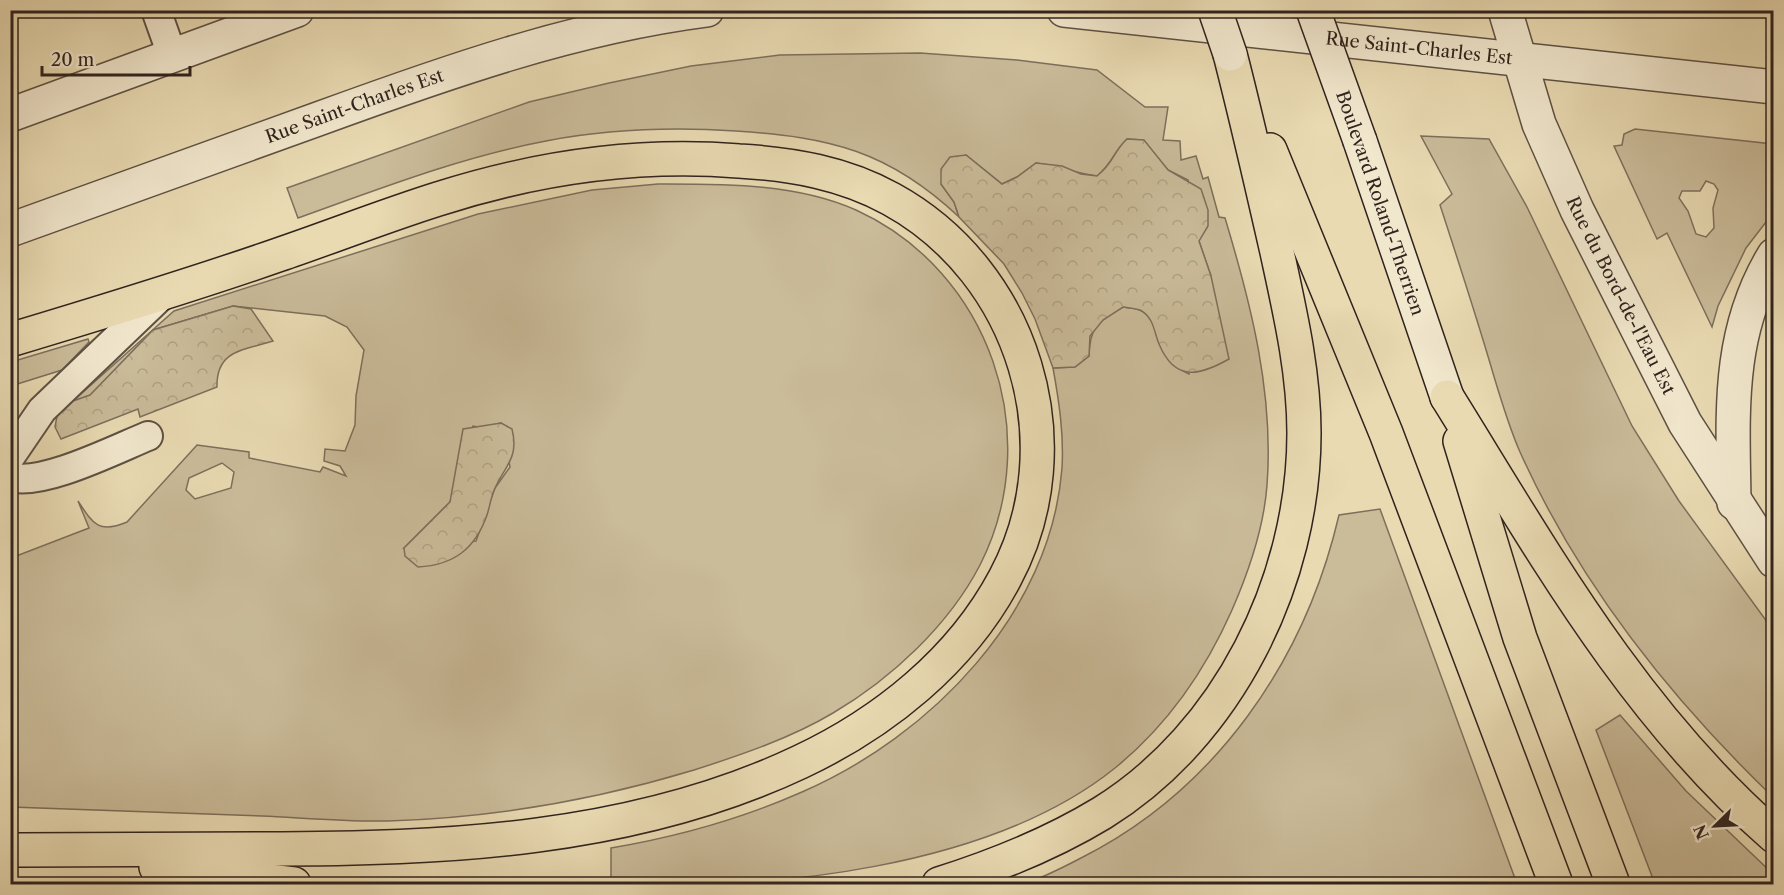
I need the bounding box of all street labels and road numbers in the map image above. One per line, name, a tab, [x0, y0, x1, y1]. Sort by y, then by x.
street label: Rue Saint-Charles Est	[1324, 27, 1514, 70]
street label: Rue Saint-Charles Est	[262, 64, 447, 148]
street label: Boulevard Roland-Therrien	[1331, 88, 1429, 318]
street label: Rue du Bord-de-l'Eau Est	[1561, 193, 1680, 399]

